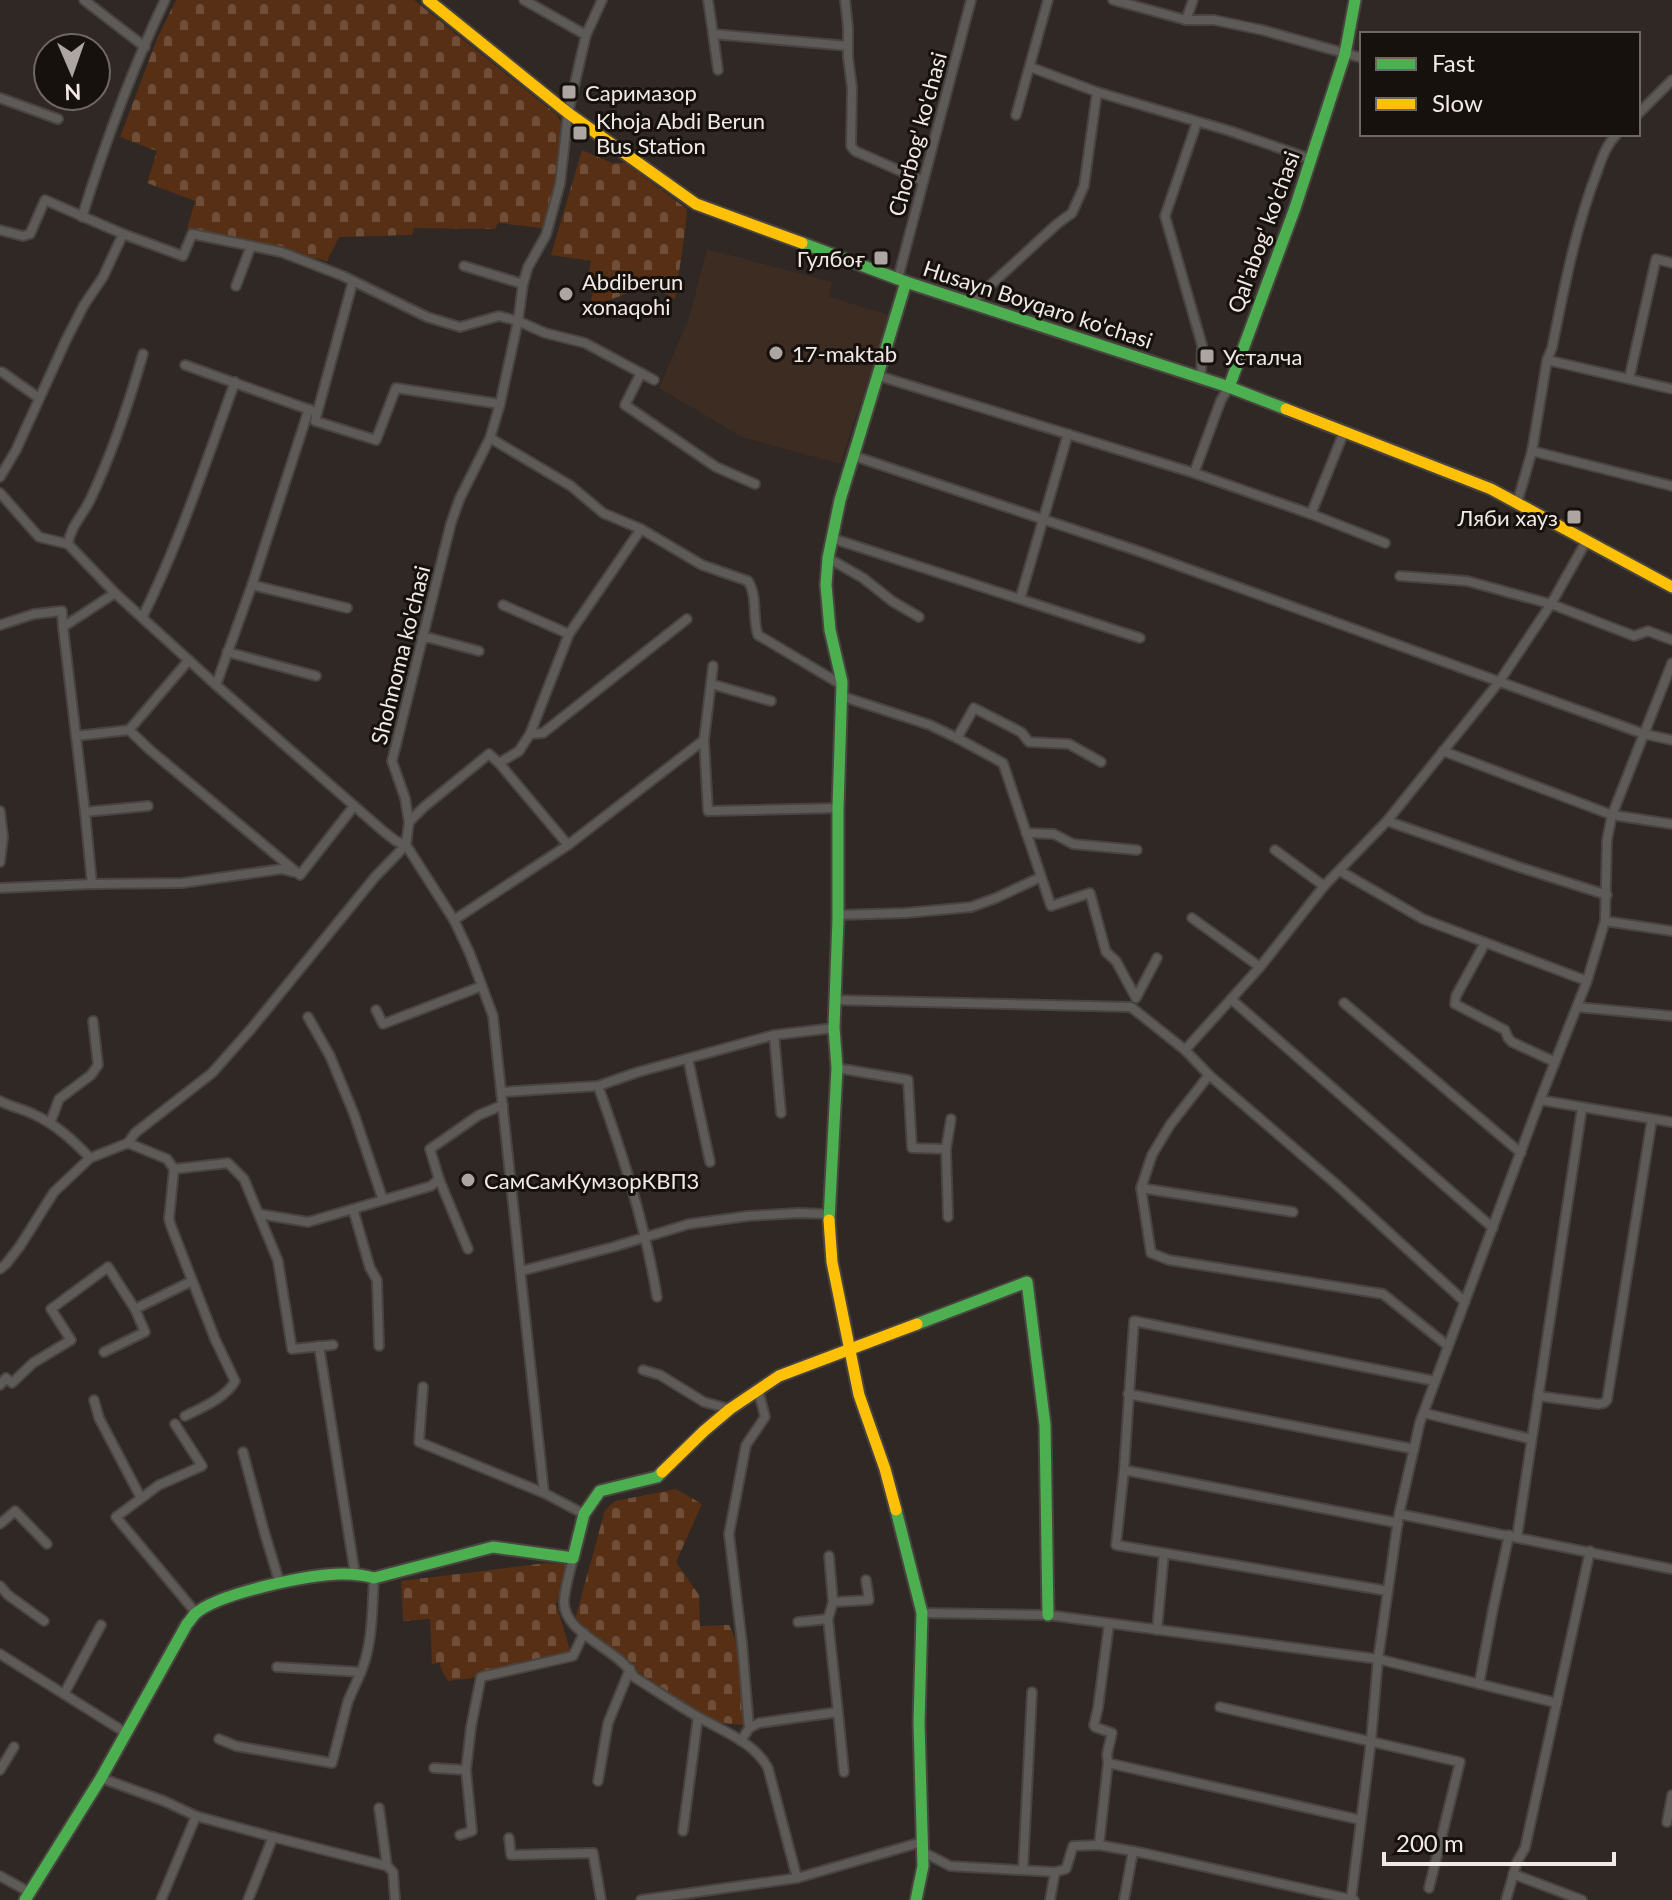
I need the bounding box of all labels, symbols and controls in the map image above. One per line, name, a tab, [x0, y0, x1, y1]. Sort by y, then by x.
north arrow	[32, 32, 112, 112]
legend	[1360, 32, 1640, 136]
text: Fast	[1432, 48, 1475, 77]
street label: Сhorbog' ko'chasi	[882, 49, 952, 219]
text: N	[64, 79, 82, 106]
place label: Саримазор	[585, 79, 697, 106]
marker: Саримазор	[560, 83, 578, 101]
text: Slow	[1432, 88, 1483, 117]
place label: Khoja Abdi Berun Bus Station	[596, 107, 765, 159]
marker: Khoja Abdi Berun Bus Station	[571, 124, 589, 142]
street label: Qal'abog' ko'chasi	[1221, 148, 1305, 316]
place label: Гулбоғ	[797, 245, 865, 272]
marker: Гулбоғ	[872, 249, 890, 267]
street label: Husayn Boyqaro ko'chasi	[920, 254, 1156, 354]
place label: Abdiberun xonaqohi	[582, 268, 683, 320]
marker: Abdiberun xonaqohi	[557, 285, 575, 303]
place label: 17-maktab	[792, 340, 897, 367]
place label: Усталча	[1223, 343, 1302, 370]
marker: 17-maktab	[767, 344, 785, 362]
marker: Усталча	[1198, 347, 1216, 365]
place label: Ляби хауз	[1457, 504, 1558, 531]
marker: Ляби хауз	[1565, 508, 1583, 526]
street label: Shohnoma ko'chasi	[365, 563, 435, 747]
place label: СамСамКумзорКВП3	[484, 1167, 699, 1194]
marker: СамСамКумзорКВП3	[459, 1171, 477, 1189]
scale bar	[1384, 1816, 1614, 1866]
text: 200 m	[1396, 1828, 1464, 1857]

